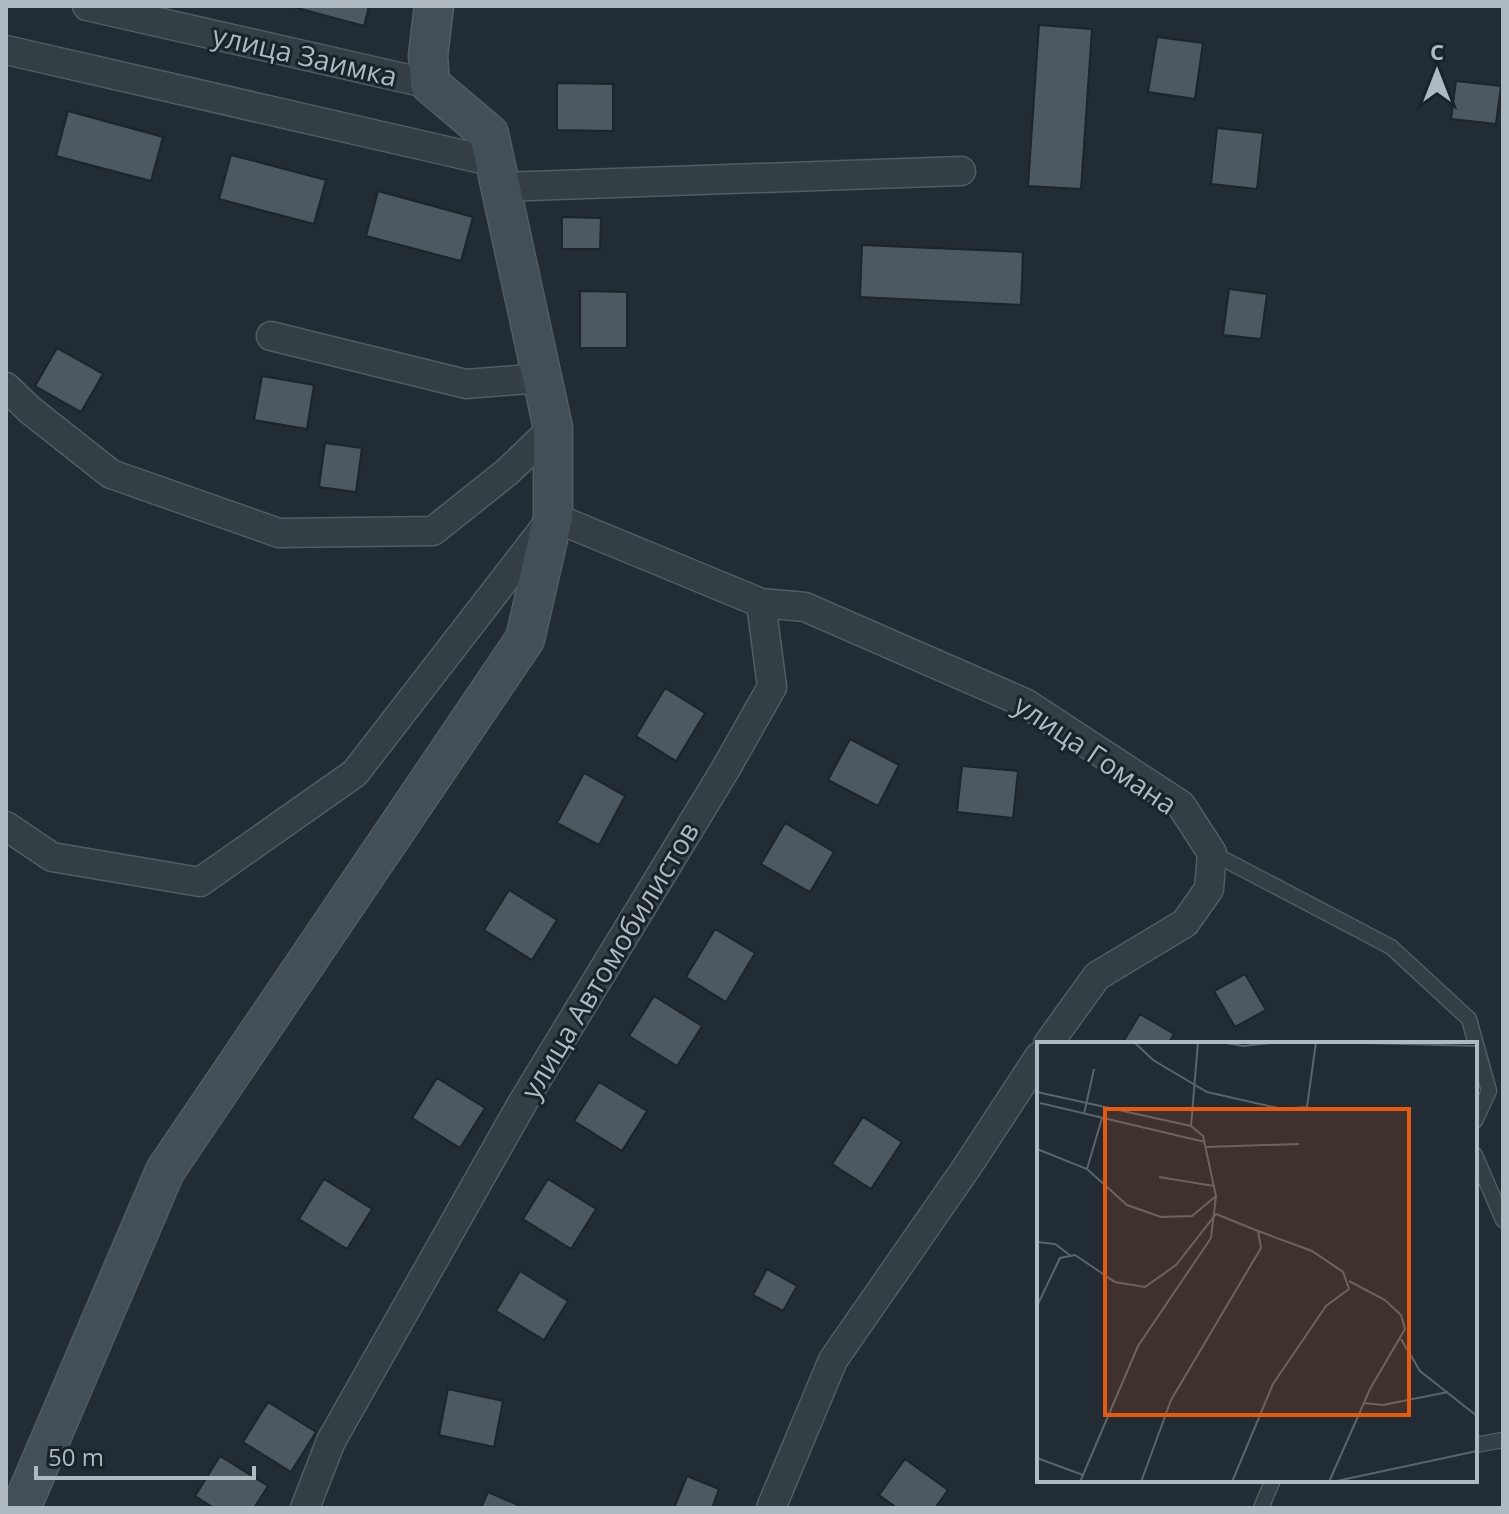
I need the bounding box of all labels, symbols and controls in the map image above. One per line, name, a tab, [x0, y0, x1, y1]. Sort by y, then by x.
street label: улица Заимка	[209, 15, 401, 95]
north arrow	[1397, 32, 1477, 112]
text: С	[1430, 36, 1444, 66]
street label: улица Гомана	[1007, 685, 1185, 823]
street label: улица Автомобилистов	[511, 814, 707, 1106]
inset map	[1037, 1042, 1477, 1482]
scale bar	[36, 1430, 254, 1480]
text: 50 m	[48, 1440, 104, 1473]

